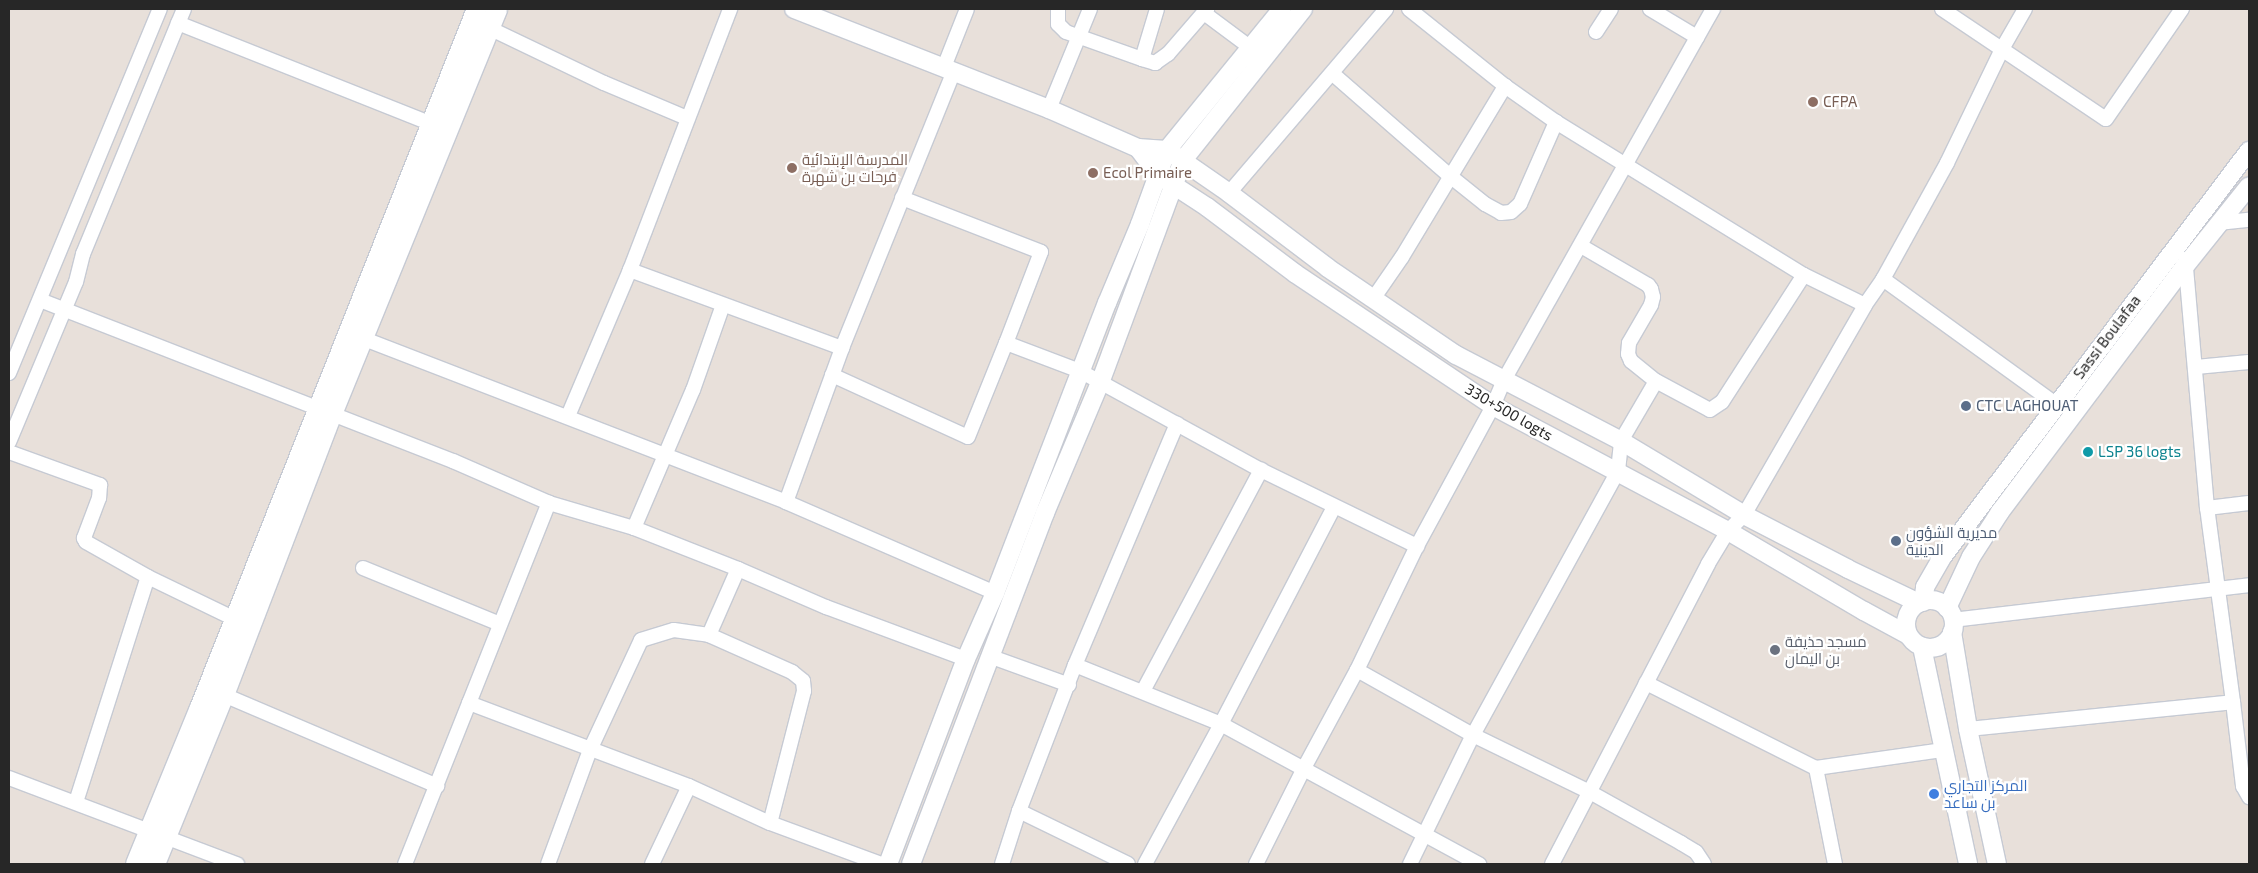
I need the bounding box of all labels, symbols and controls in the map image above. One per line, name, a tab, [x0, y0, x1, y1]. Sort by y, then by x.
place label: CFPA	[1823, 93, 1857, 111]
marker: CFPA	[1807, 96, 1819, 108]
place label: المدرسة الإبتدائية فرحات بن شهرة	[802, 150, 908, 185]
marker: المدرسة الإبتدائية فرحات بن شهرة	[786, 162, 798, 174]
place label: Ecol Primaire	[1103, 164, 1192, 182]
marker: Ecol Primaire	[1087, 167, 1099, 179]
street label: Sassi Boulafaa	[2070, 292, 2144, 382]
street label: 330+500 logts	[1462, 380, 1556, 444]
place label: CTC LAGHOUAT	[1976, 397, 2078, 415]
marker: CTC LAGHOUAT	[1960, 400, 1972, 412]
place label: LSP 36 logts	[2098, 443, 2181, 461]
marker: LSP 36 logts	[2082, 446, 2094, 458]
place label: مديرية الشؤون الدينية	[1906, 523, 1997, 558]
marker: مديرية الشؤون الدينية	[1890, 535, 1902, 547]
place label: مسجد حذيفة بن اليمان	[1785, 632, 1867, 667]
marker: مسجد حذيفة بن اليمان	[1769, 644, 1781, 656]
place label: المركز التجاري بن ساعد	[1944, 776, 2027, 811]
marker: المركز التجاري بن ساعد	[1928, 788, 1940, 800]

